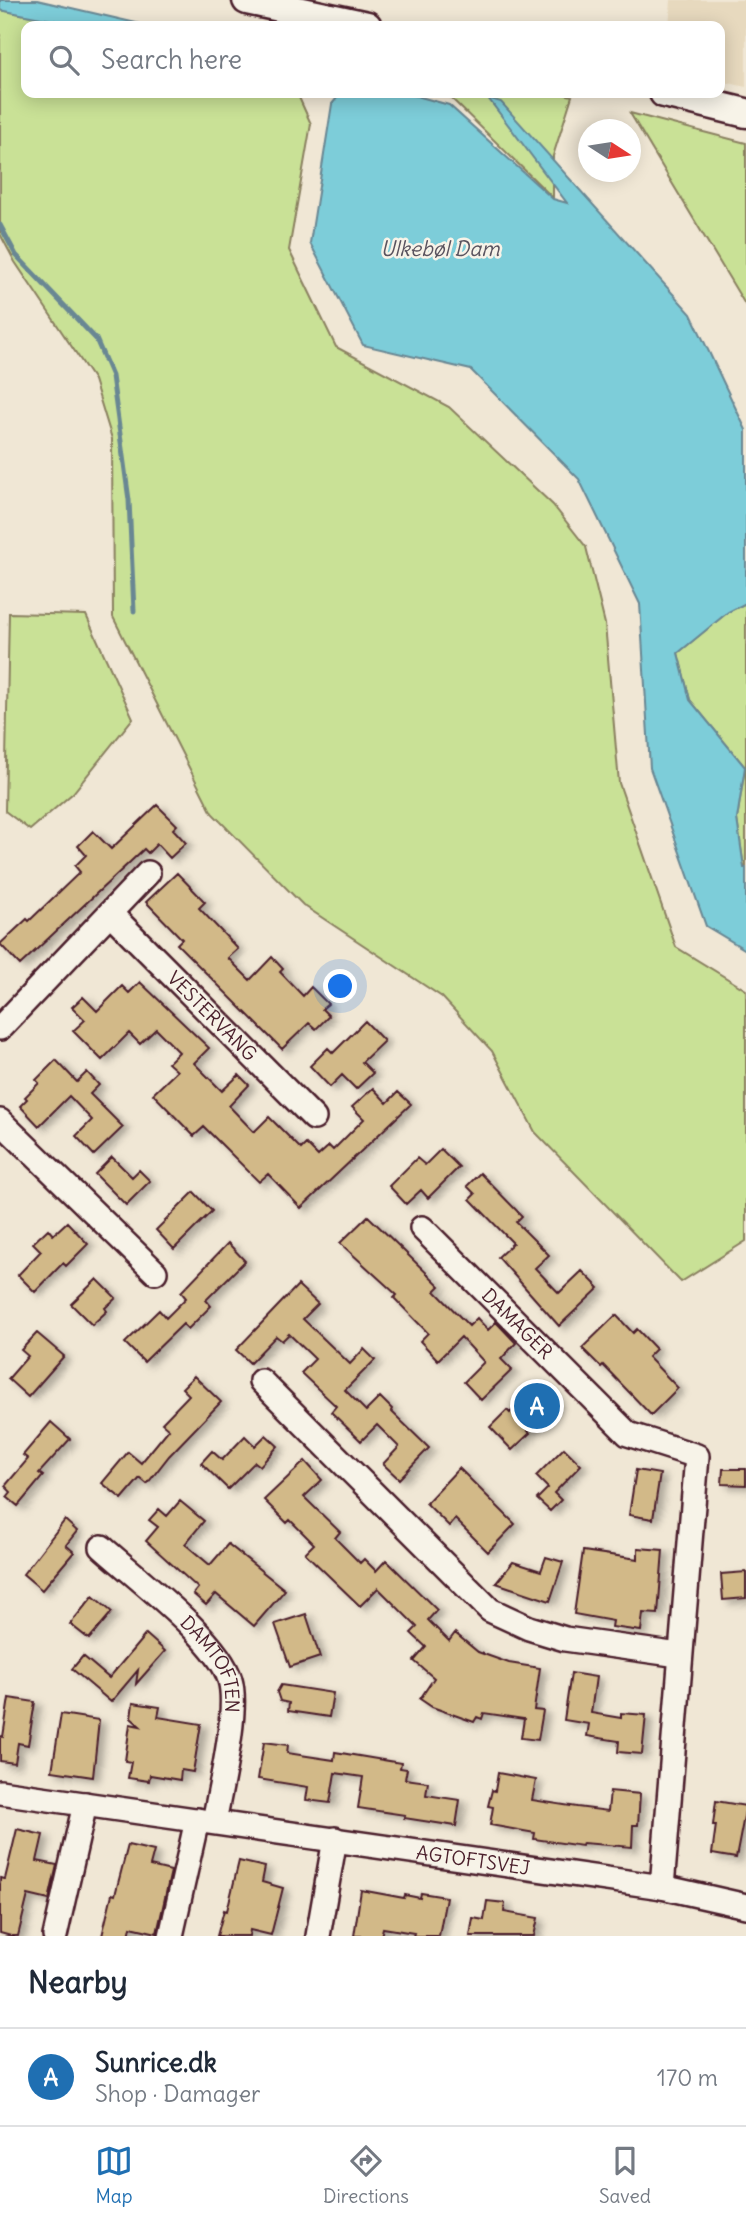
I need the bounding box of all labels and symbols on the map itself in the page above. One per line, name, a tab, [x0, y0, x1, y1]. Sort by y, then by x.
north arrow	[578, 119, 641, 182]
water label: Ulkebøl Dam	[380, 235, 500, 262]
street label: VESTERVANG	[162, 966, 262, 1066]
your location	[323, 969, 357, 1003]
street label: DAMAGER	[477, 1283, 558, 1364]
pin: A	[514, 1380, 560, 1432]
street label: DAMTOFTEN	[175, 1610, 244, 1713]
street label: AGTOFTSVEJ	[415, 1840, 532, 1880]

